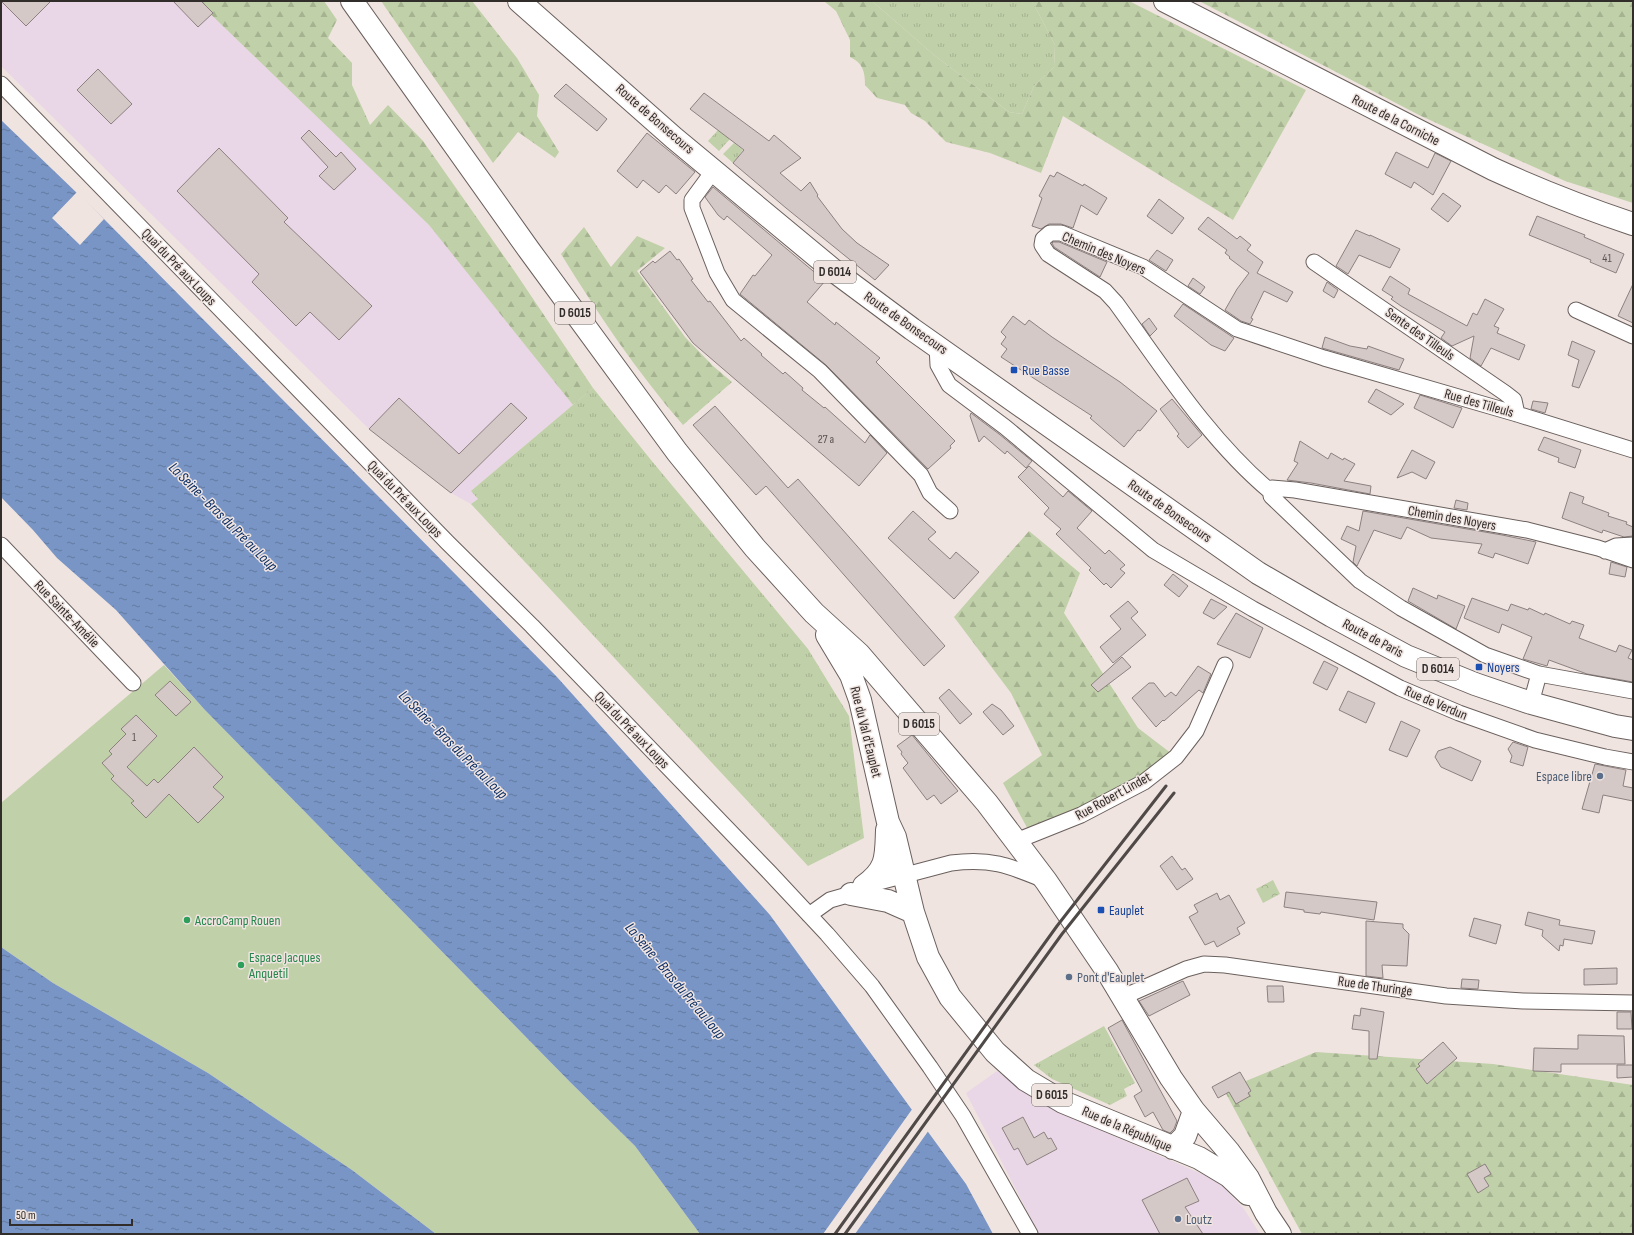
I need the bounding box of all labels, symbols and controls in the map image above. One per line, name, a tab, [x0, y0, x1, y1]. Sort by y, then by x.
street label: Route de Bonsecours	[612, 80, 698, 158]
street label: Route de la Corniche	[1349, 91, 1443, 149]
street label: Quai du Pré aux Loups	[138, 225, 220, 309]
street label: Chemin des Noyers	[1059, 228, 1149, 278]
house number: 41	[1602, 251, 1612, 266]
road number: D 6014	[814, 261, 856, 283]
street label: Route de Bonsecours	[861, 288, 951, 358]
road number: D 6015	[555, 302, 595, 324]
street label: Sente des Tilleuls	[1382, 304, 1458, 364]
place label: Rue Basse	[1022, 362, 1069, 379]
marker: Rue Basse	[1009, 365, 1019, 375]
street label: Rue des Tilleuls	[1442, 385, 1516, 421]
house number: 27 a	[818, 432, 835, 447]
street label: Quai du Pré aux Loups	[364, 457, 446, 541]
water label: La Seine - Bras du Pré au Loup	[165, 459, 281, 575]
street label: Route de Bonsecours	[1125, 476, 1215, 546]
street label: Chemin des Noyers	[1406, 502, 1498, 534]
street label: Rue Sainte-Amélie	[31, 577, 103, 651]
street label: Route de Paris	[1340, 615, 1406, 661]
road number: D 6014	[1417, 658, 1459, 680]
place label: Noyers	[1487, 659, 1520, 676]
marker: Noyers	[1474, 662, 1484, 672]
street label: Rue de Verdun	[1402, 682, 1470, 724]
street label: Rue du Val d'Eauplet	[846, 685, 886, 779]
water label: La Seine - Bras du Pré au Loup	[395, 687, 511, 803]
street label: Quai du Pré aux Loups	[591, 688, 673, 772]
road number: D 6015	[899, 713, 939, 735]
house number: 1	[132, 730, 137, 745]
street label: Rue Robert Lindet	[1072, 768, 1154, 824]
place label: Espace libre	[1536, 768, 1592, 785]
marker: Espace libre	[1595, 771, 1605, 781]
place label: Eauplet	[1109, 902, 1144, 919]
marker: Eauplet	[1096, 905, 1106, 915]
place label: AccroCamp Rouen	[194, 912, 280, 929]
marker: AccroCamp Rouen	[182, 915, 192, 925]
water label: La Seine - Bras du Pré au Loup	[621, 919, 729, 1043]
place label: Espace Jacques Anquetil	[248, 949, 321, 982]
marker: Espace Jacques Anquetil	[236, 960, 246, 970]
place label: Pont d'Eauplet	[1077, 969, 1144, 986]
marker: Pont d'Eauplet	[1064, 972, 1074, 982]
street label: Rue de Thuringe	[1337, 972, 1413, 1000]
road number: D 6015	[1032, 1084, 1072, 1106]
street label: Rue de la République	[1079, 1102, 1175, 1156]
scale bar	[10, 1201, 132, 1227]
text: 50 m	[16, 1208, 36, 1223]
place label: Loutz	[1186, 1211, 1212, 1228]
marker: Loutz	[1173, 1214, 1183, 1224]

